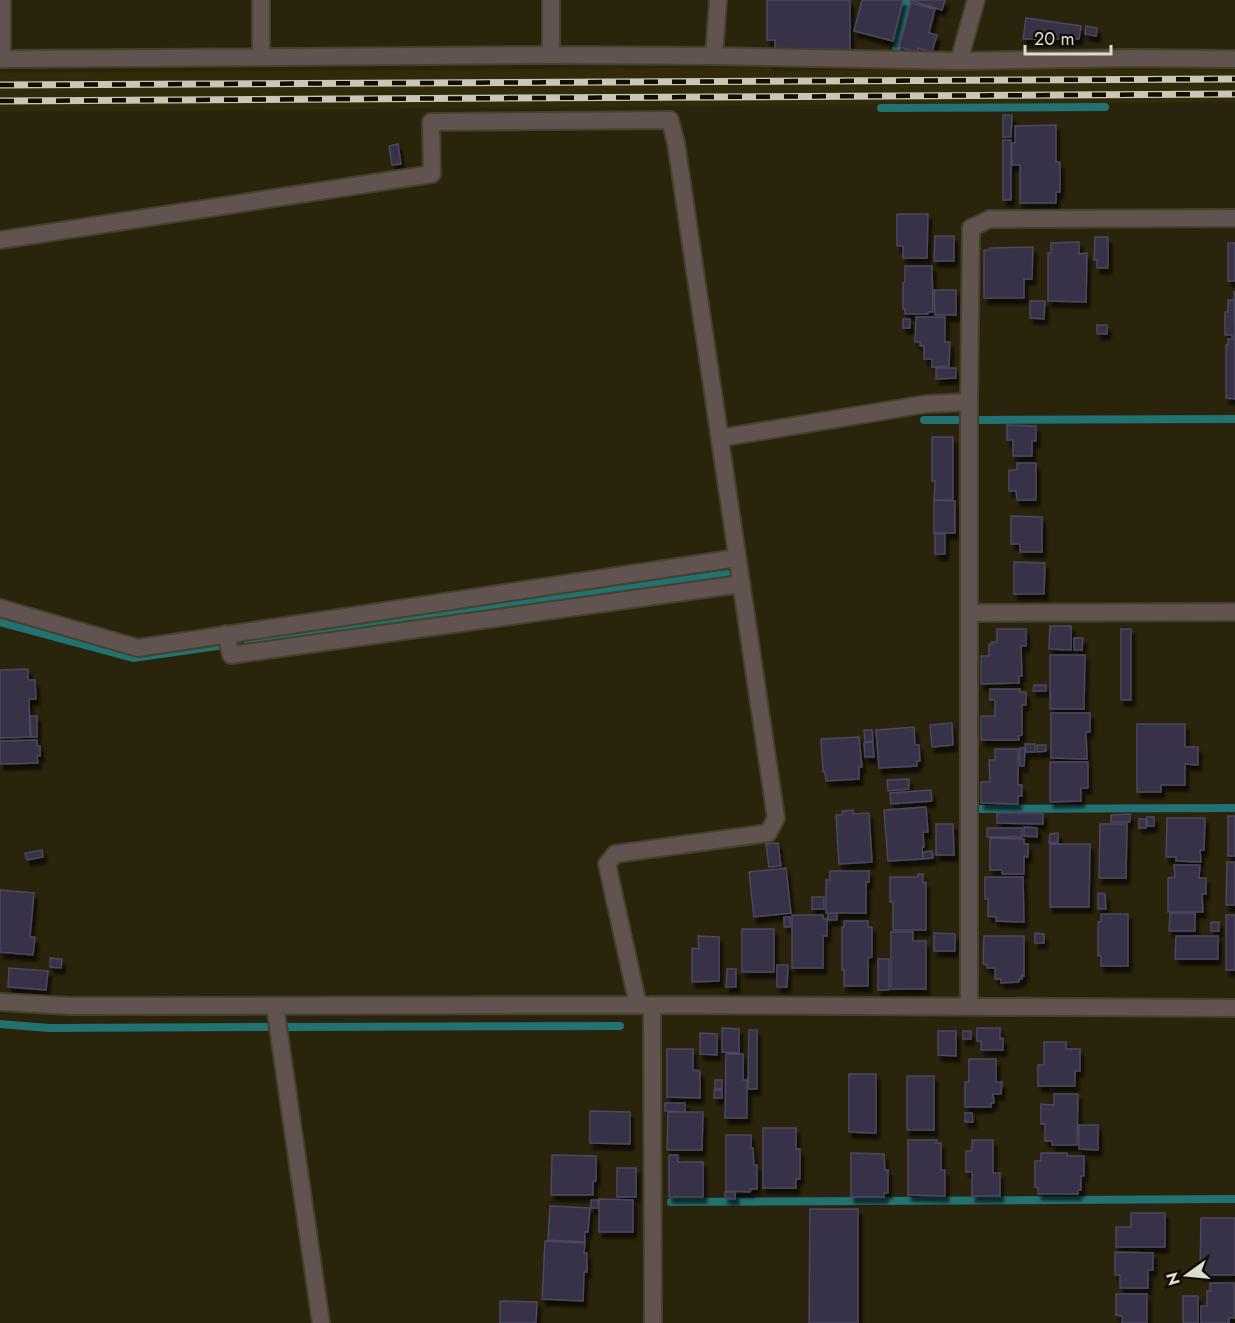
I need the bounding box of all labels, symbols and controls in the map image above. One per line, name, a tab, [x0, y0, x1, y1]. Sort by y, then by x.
scale bar	[1025, 18, 1110, 56]
text: 20 m	[1034, 26, 1074, 52]
north arrow	[1157, 1245, 1217, 1305]
text: N	[1160, 1270, 1186, 1288]

